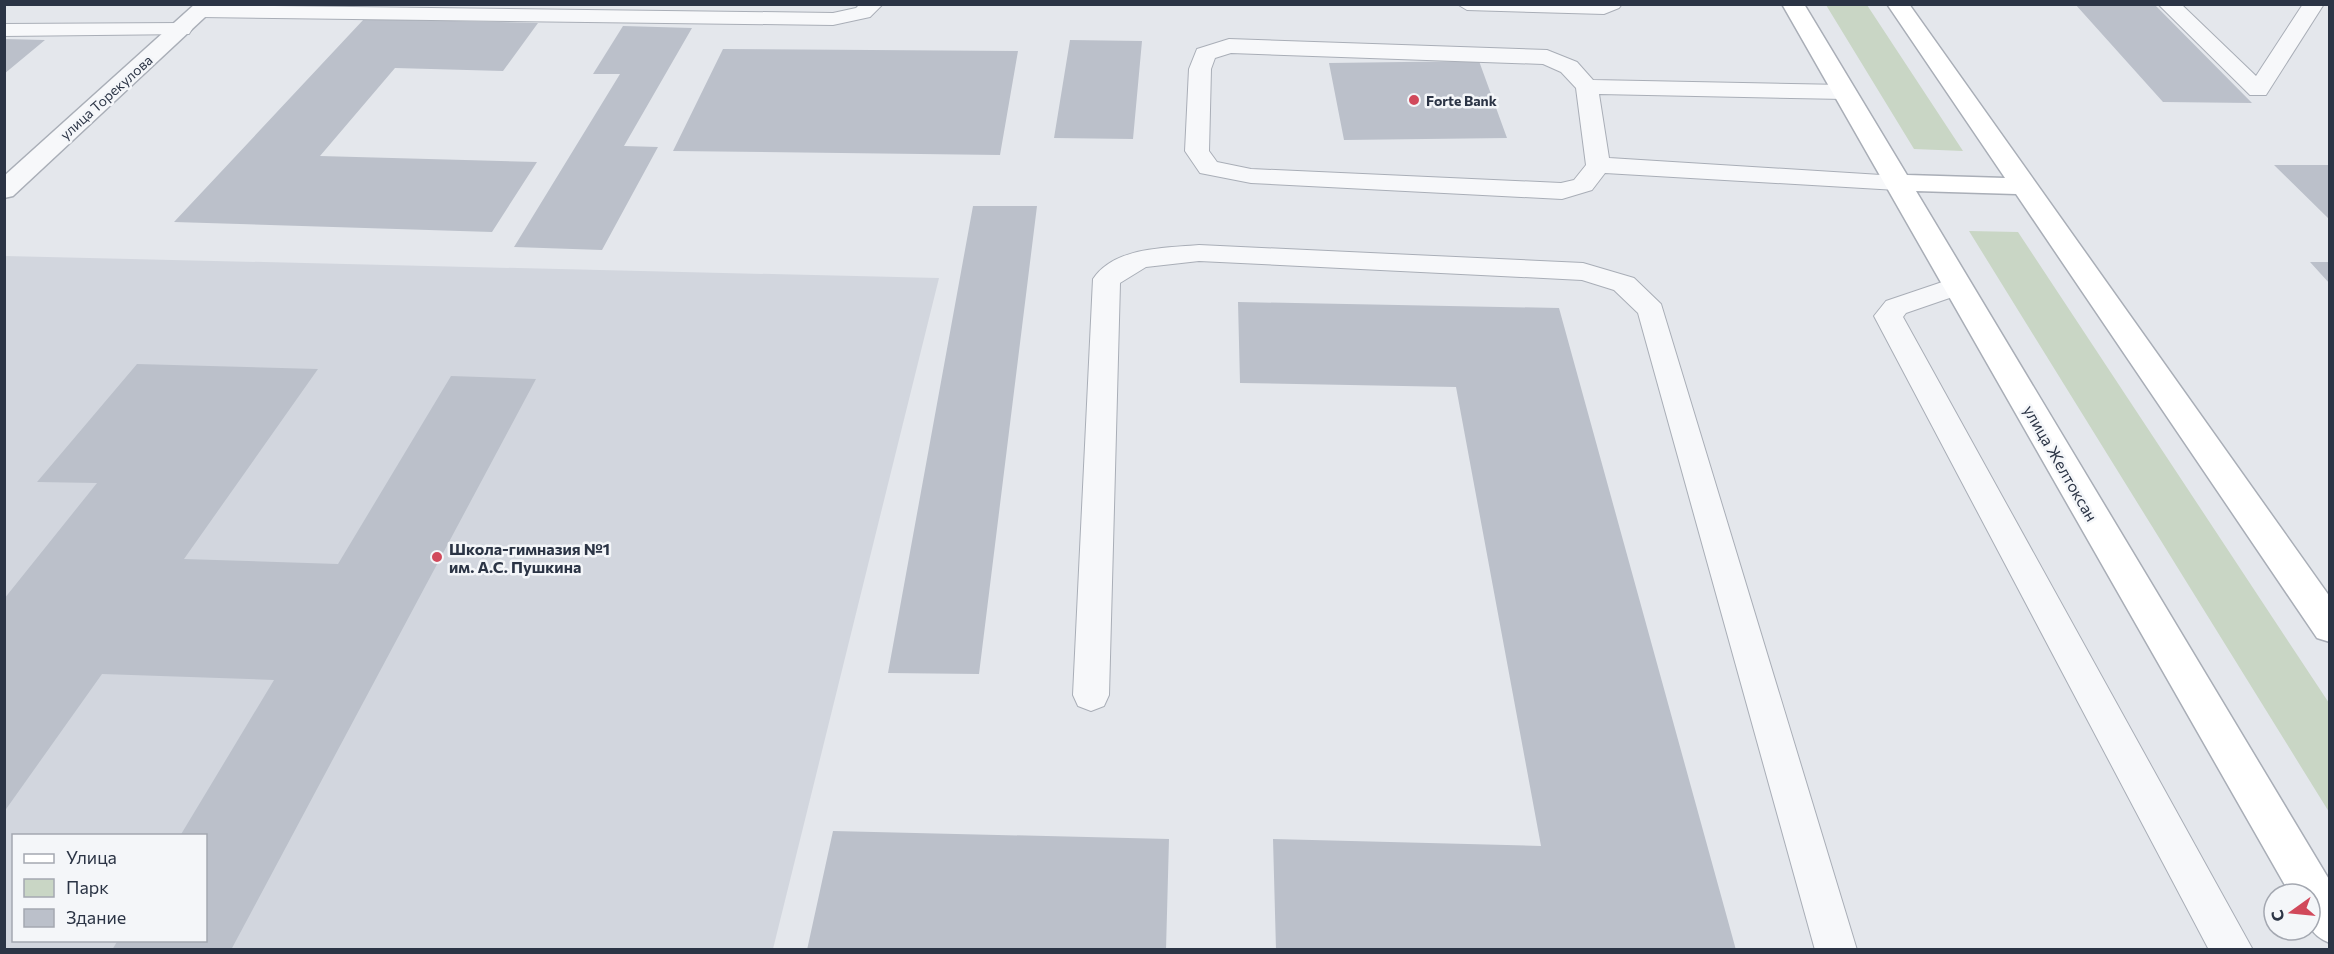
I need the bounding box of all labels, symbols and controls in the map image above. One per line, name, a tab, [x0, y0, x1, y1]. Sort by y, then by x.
street label: улица Торекулова	[56, 51, 156, 143]
place label: Forte Bank	[1426, 92, 1497, 109]
marker: Forte Bank	[1407, 93, 1421, 107]
street label: улица Желтоксан	[2020, 402, 2102, 524]
place label: Школа-гимназия №1 им. А.С. Пушкина	[449, 539, 610, 576]
marker: Школа-гимназия №1 им. А.С. Пушкина	[430, 550, 444, 564]
legend	[12, 834, 207, 942]
text: Улица	[66, 846, 117, 868]
text: Парк	[66, 876, 109, 898]
north arrow	[2262, 882, 2322, 942]
text: Здание	[66, 906, 126, 928]
text: С	[2266, 908, 2288, 924]

